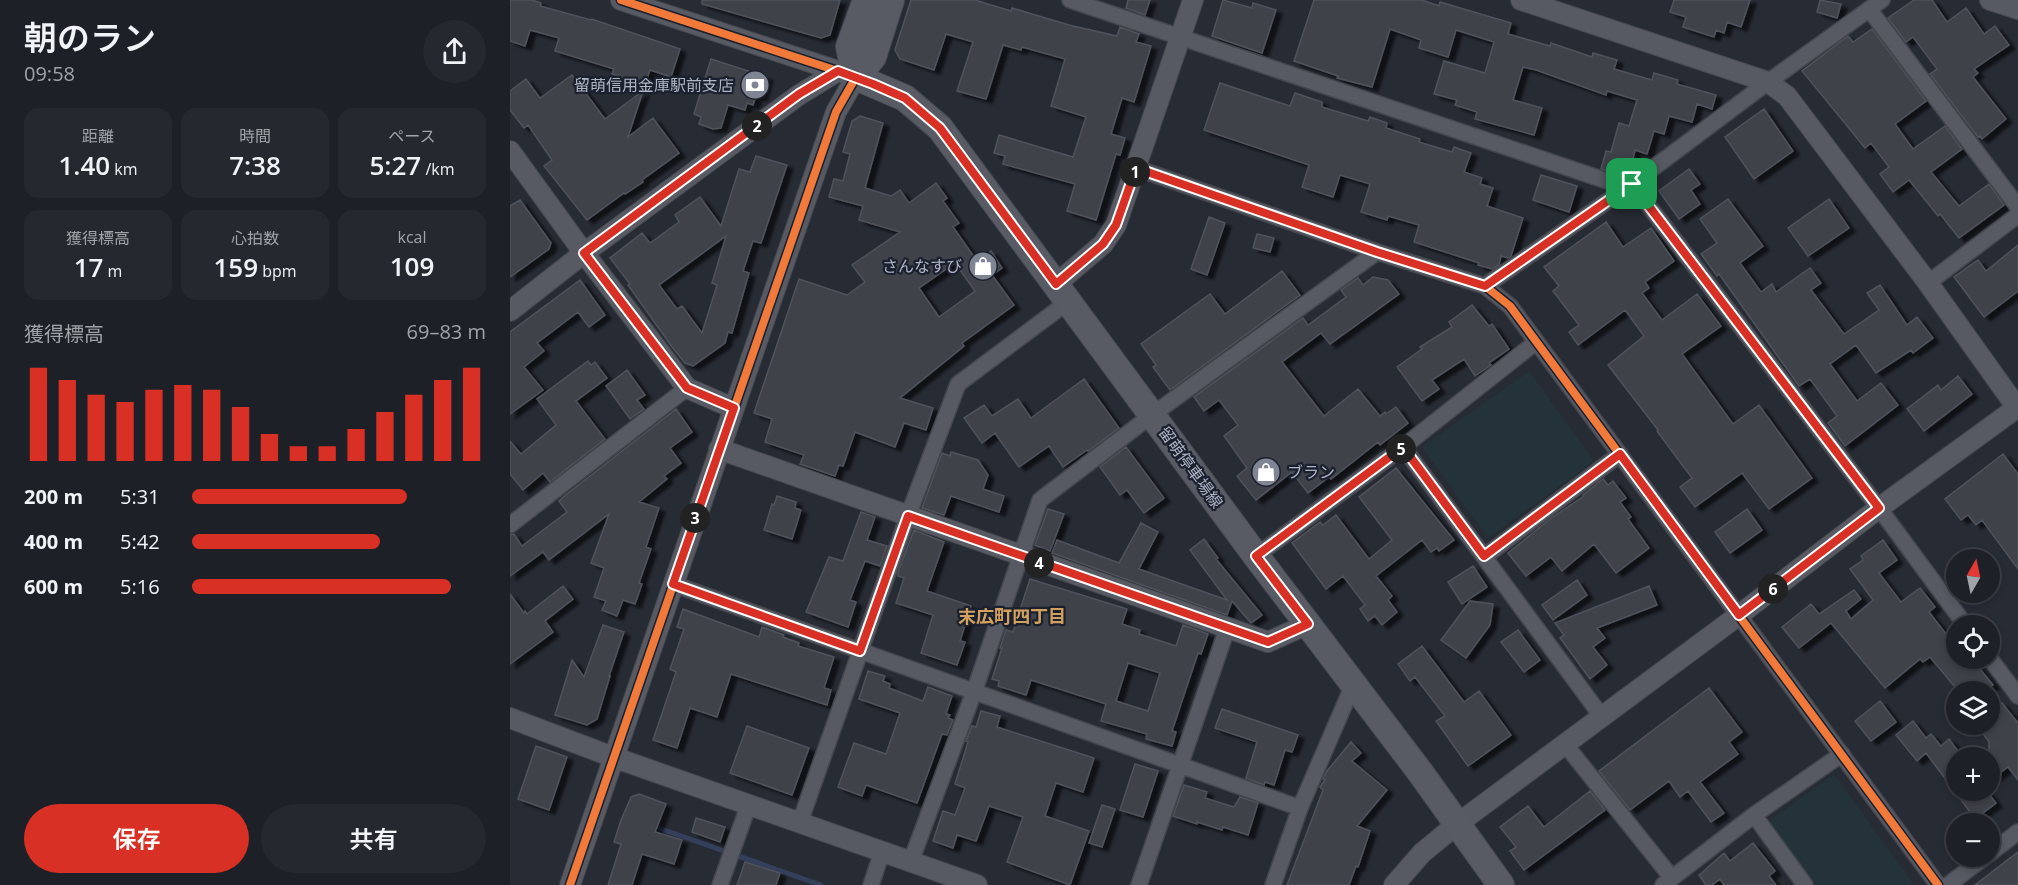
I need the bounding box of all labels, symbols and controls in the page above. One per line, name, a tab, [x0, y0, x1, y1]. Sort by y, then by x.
text: 朝のラン	[24, 15, 156, 60]
button: share	[423, 20, 486, 83]
text: 09:58	[24, 60, 75, 87]
bank icon: 留萌信用金庫駅前支店	[739, 69, 771, 101]
place label: 留萌信用金庫駅前支店	[574, 74, 734, 96]
pin: 2	[742, 111, 772, 141]
text: 2	[752, 115, 762, 137]
text: 距離	[82, 125, 114, 147]
text: 時間	[239, 125, 271, 147]
text: ペース	[388, 125, 436, 147]
text: 1.40	[58, 147, 110, 183]
text: 7:38	[229, 147, 281, 183]
text: 5:27	[370, 147, 421, 183]
pin: 1	[1120, 157, 1150, 187]
text: km	[110, 158, 138, 180]
text: /km	[421, 158, 454, 180]
pin	[1606, 158, 1657, 209]
text: 1	[1130, 161, 1140, 183]
icon: arrive	[1615, 167, 1648, 200]
text: kcal	[398, 226, 427, 248]
text: 獲得標高	[66, 227, 130, 249]
text: 心拍数	[231, 227, 279, 249]
text: 109	[390, 248, 434, 284]
text: 17	[74, 249, 103, 285]
text: 159	[213, 249, 258, 285]
shop icon: さんなすび	[967, 250, 999, 282]
place label: さんなすび	[882, 255, 962, 277]
text: m	[103, 260, 122, 282]
text: bpm	[258, 260, 297, 282]
text: 69–83 m	[407, 318, 486, 345]
text: 獲得標高	[24, 320, 104, 347]
street label: 留萌停車場線	[1154, 422, 1228, 512]
pin: 5	[1386, 434, 1416, 464]
text: 5	[1396, 438, 1406, 460]
shop icon: ブラン	[1250, 456, 1282, 488]
place label: ブラン	[1287, 461, 1335, 483]
text: 200 m	[24, 483, 83, 510]
text: 5:31	[120, 483, 160, 510]
pin: 3	[680, 503, 710, 533]
text: 3	[690, 507, 700, 529]
text: 400 m	[24, 528, 83, 555]
text: 5:42	[120, 528, 160, 555]
pin: 4	[1024, 548, 1054, 578]
north arrow	[1946, 549, 2000, 603]
map controls	[1946, 549, 2000, 867]
text: 4	[1034, 552, 1044, 574]
text: 600 m	[24, 573, 83, 600]
text: 5:16	[120, 573, 160, 600]
pin: 6	[1758, 574, 1788, 604]
text: 6	[1768, 578, 1778, 600]
district label: 末広町四丁目	[958, 604, 1066, 628]
button: locate	[1946, 615, 2000, 669]
button: layers	[1946, 681, 2000, 735]
button: +	[1946, 747, 2000, 801]
button: 保存	[24, 804, 249, 873]
button: 共有	[261, 804, 486, 873]
button: −	[1946, 813, 2000, 867]

